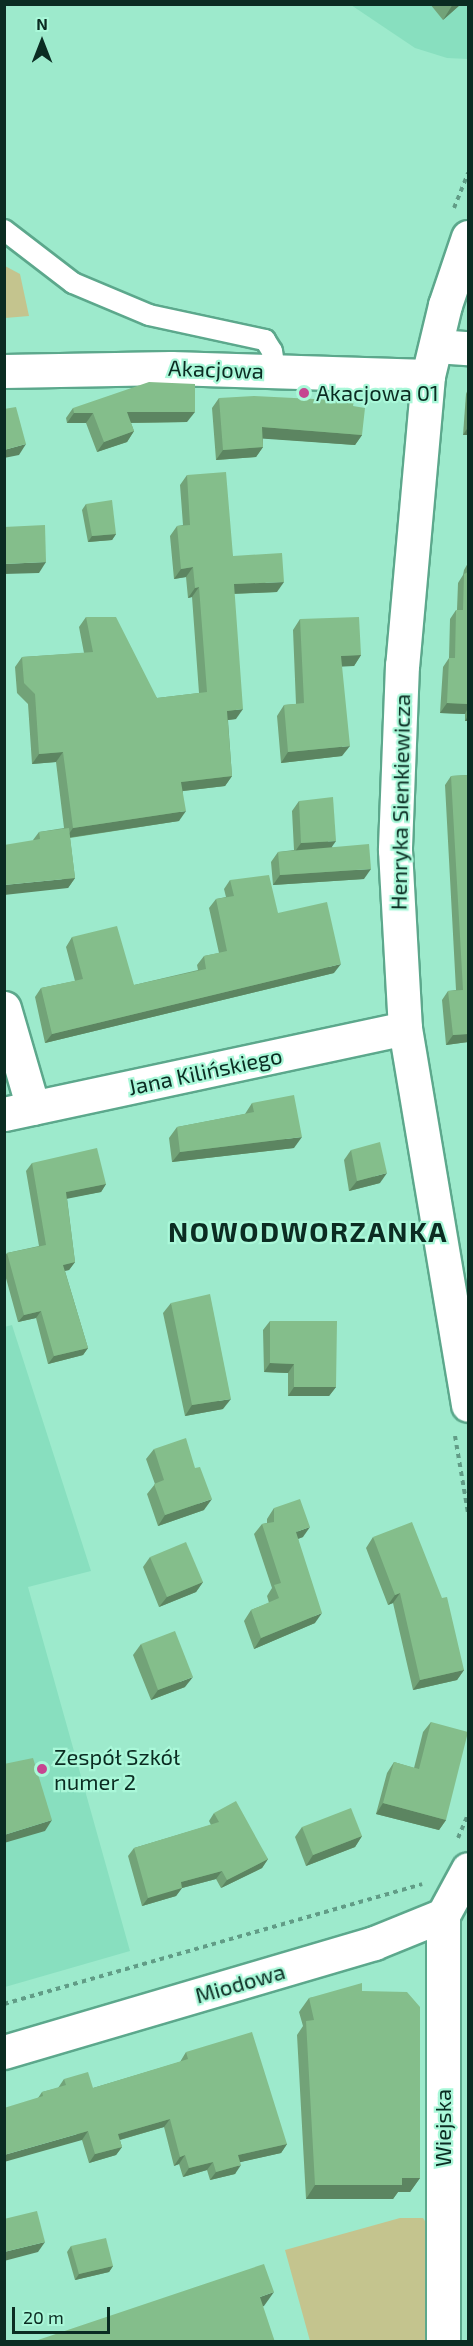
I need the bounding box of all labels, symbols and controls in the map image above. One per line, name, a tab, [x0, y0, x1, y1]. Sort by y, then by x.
north arrow	[12, 12, 72, 72]
text: N	[36, 14, 48, 33]
street label: Akacjowa	[168, 354, 264, 384]
place label: Akacjowa 01	[316, 380, 439, 406]
marker: Akacjowa 01	[297, 386, 311, 400]
street label: Henryka Sienkiewicza	[385, 694, 415, 910]
street label: Jana Kilińskiego	[126, 1042, 284, 1100]
district label: NOWODWORZANKA	[168, 1214, 448, 1248]
place label: Zespół Szkół numer 2	[54, 1743, 181, 1795]
marker: Zespół Szkół numer 2	[35, 1762, 49, 1776]
street label: Miodowa	[192, 1958, 288, 2008]
street label: Wiejska	[430, 2089, 456, 2167]
scale bar	[15, 2295, 112, 2333]
text: 20 m	[23, 2306, 64, 2328]

